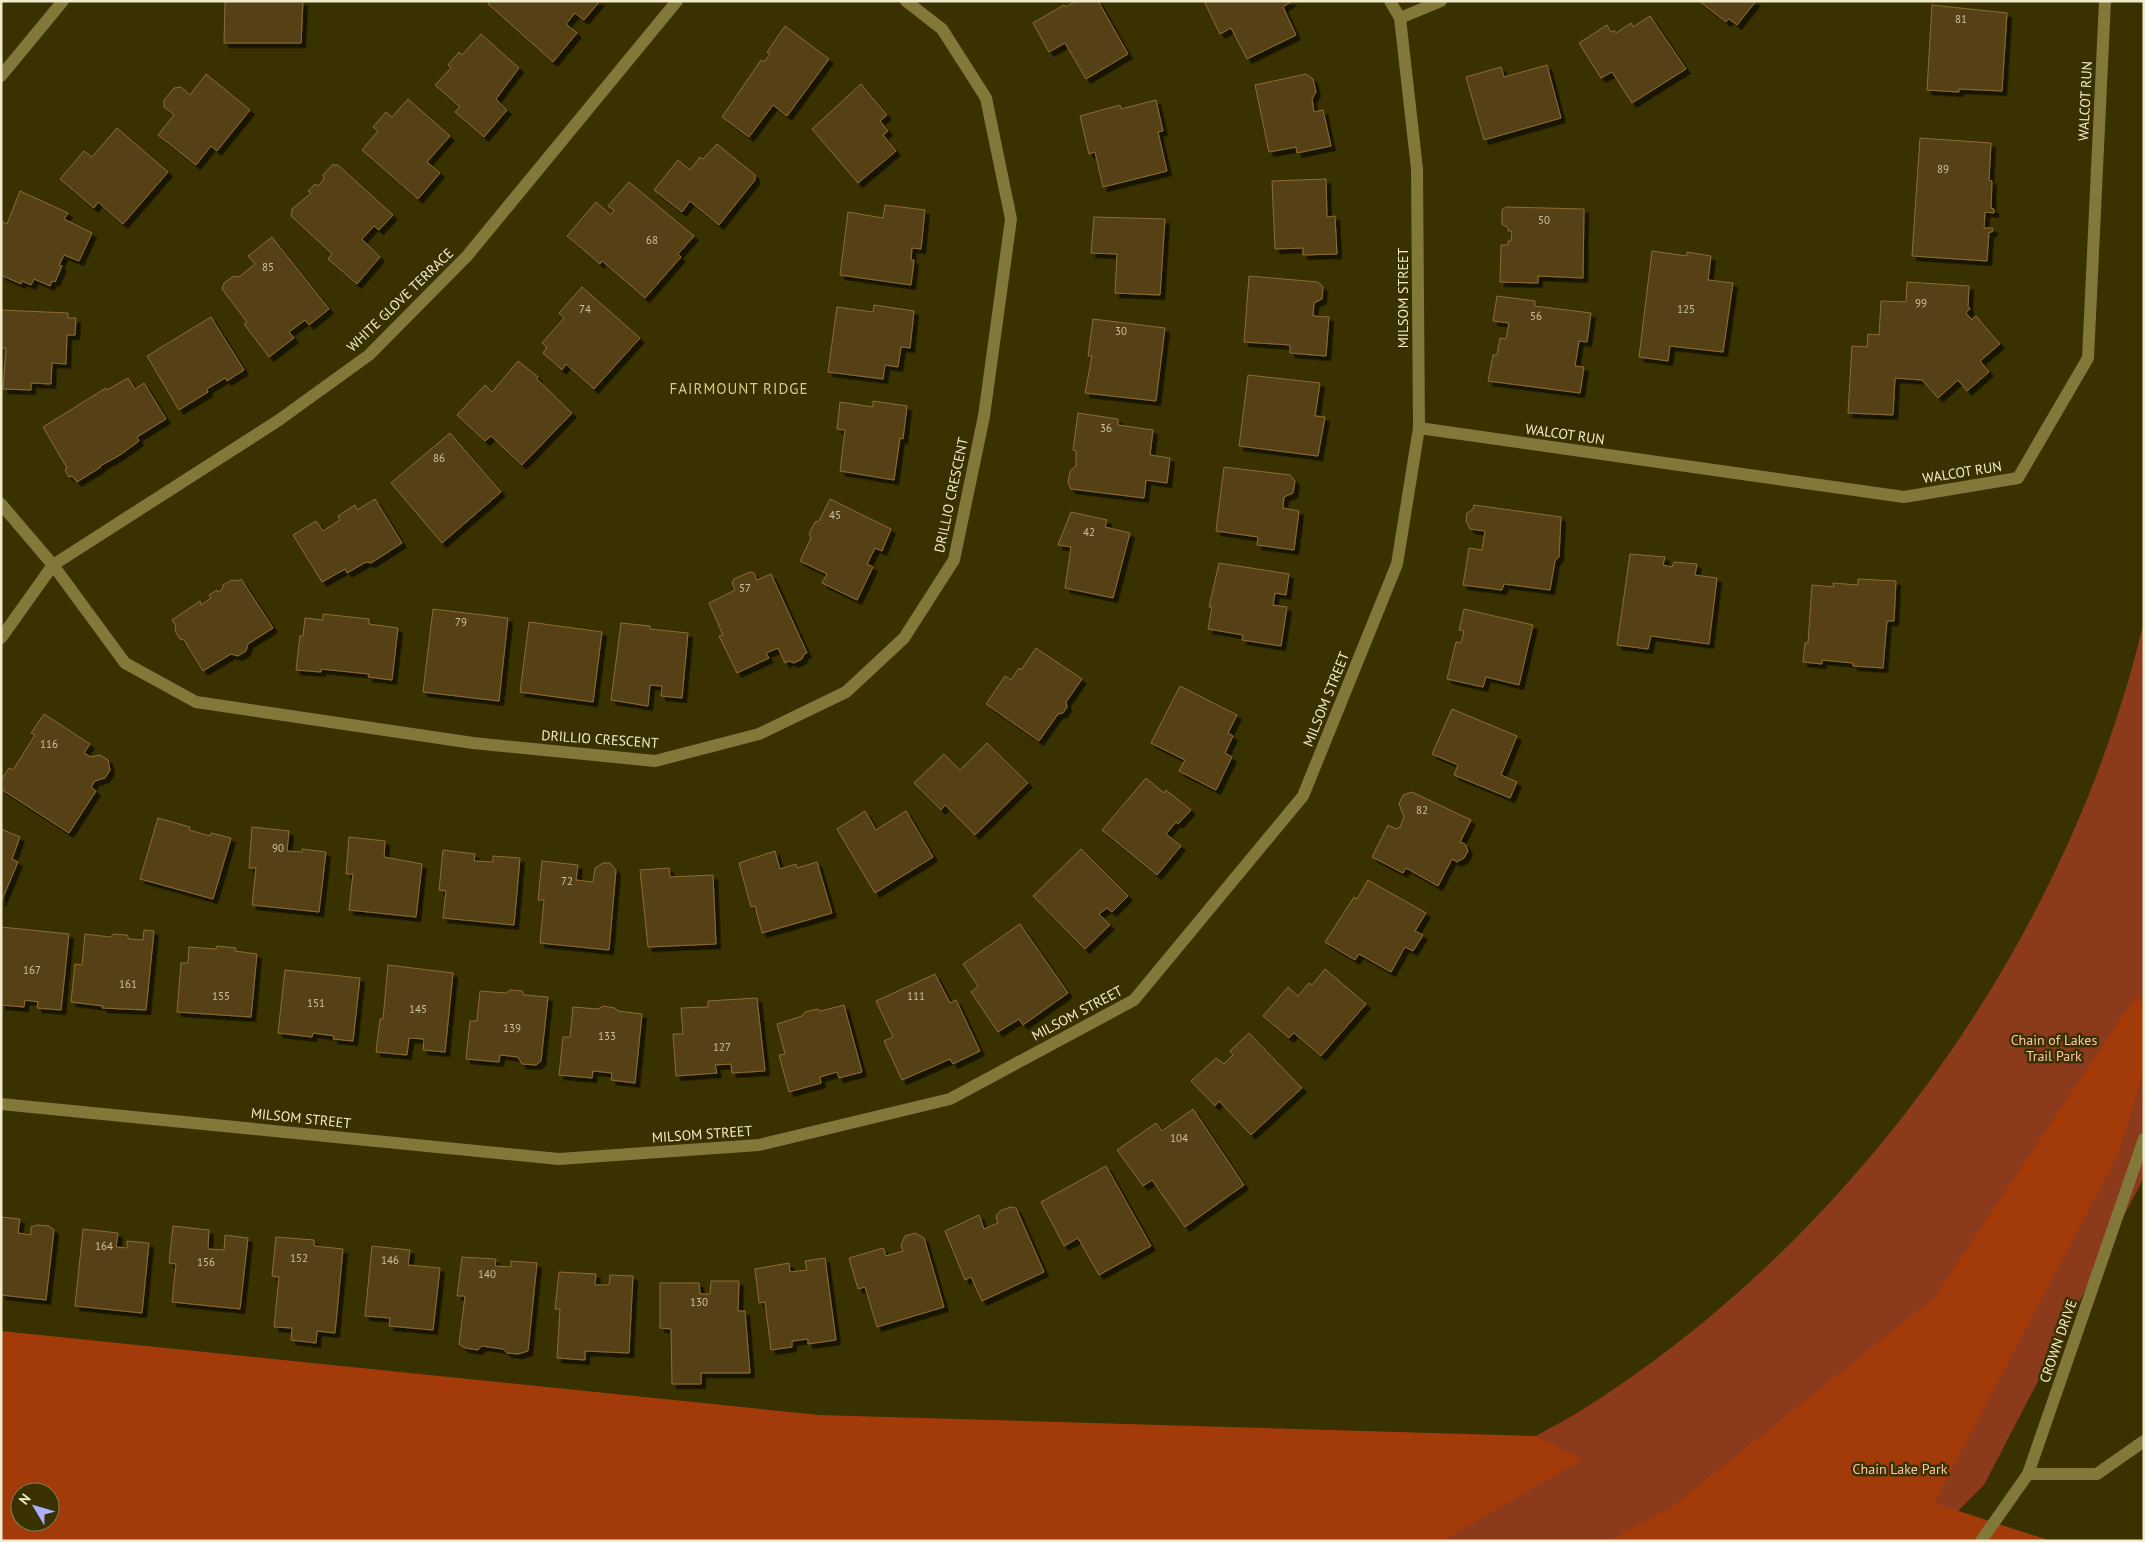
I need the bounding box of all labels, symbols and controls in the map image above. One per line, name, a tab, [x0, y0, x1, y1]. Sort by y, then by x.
house number: 81	[1955, 12, 1967, 26]
street label: WALCOT RUN	[2074, 61, 2096, 141]
house number: 89	[1937, 162, 1949, 176]
house number: 50	[1538, 213, 1550, 227]
house number: 68	[646, 233, 658, 247]
street label: WHITE GLOVE TERRACE	[343, 244, 457, 356]
street label: MILSOM STREET	[1394, 248, 1412, 348]
house number: 85	[262, 260, 274, 274]
house number: 99	[1915, 296, 1927, 310]
house number: 74	[579, 302, 591, 316]
house number: 125	[1677, 302, 1695, 316]
house number: 56	[1530, 309, 1542, 323]
house number: 30	[1115, 324, 1127, 338]
district label: FAIRMOUNT RIDGE	[670, 379, 808, 398]
street label: WALCOT RUN	[1524, 420, 1606, 448]
house number: 36	[1100, 421, 1112, 435]
street label: DRILLIO CRESCENT	[930, 436, 972, 554]
house number: 86	[433, 451, 445, 465]
street label: WALCOT RUN	[1921, 457, 2003, 487]
house number: 45	[829, 508, 841, 522]
house number: 42	[1083, 525, 1095, 539]
house number: 57	[739, 581, 751, 595]
house number: 79	[455, 615, 467, 629]
street label: MILSOM STREET	[1299, 649, 1353, 749]
street label: DRILLIO CRESCENT	[541, 726, 659, 752]
house number: 116	[40, 737, 58, 751]
house number: 82	[1416, 803, 1428, 817]
house number: 90	[272, 841, 284, 855]
house number: 72	[561, 874, 573, 888]
house number: 167	[23, 963, 41, 977]
house number: 161	[119, 977, 137, 991]
street label: MILSOM STREET	[1028, 981, 1126, 1045]
house number: 155	[212, 989, 230, 1003]
house number: 111	[907, 989, 925, 1003]
house number: 151	[307, 996, 325, 1010]
house number: 145	[409, 1002, 427, 1016]
house number: 139	[503, 1021, 521, 1035]
house number: 133	[598, 1029, 616, 1043]
park label: Chain of Lakes Trail Park	[2011, 1031, 2097, 1065]
house number: 127	[713, 1040, 731, 1054]
street label: MILSOM STREET	[250, 1104, 352, 1132]
street label: MILSOM STREET	[651, 1122, 753, 1146]
house number: 104	[1170, 1131, 1188, 1145]
house number: 164	[95, 1239, 113, 1253]
house number: 152	[290, 1251, 308, 1265]
house number: 146	[381, 1253, 399, 1267]
house number: 156	[197, 1255, 215, 1269]
house number: 140	[478, 1267, 496, 1281]
house number: 130	[690, 1295, 708, 1309]
street label: CROWN DRIVE	[2035, 1297, 2081, 1385]
park label: Chain Lake Park	[1853, 1460, 1948, 1478]
north arrow	[10, 1482, 60, 1532]
text: N	[15, 1490, 35, 1508]

